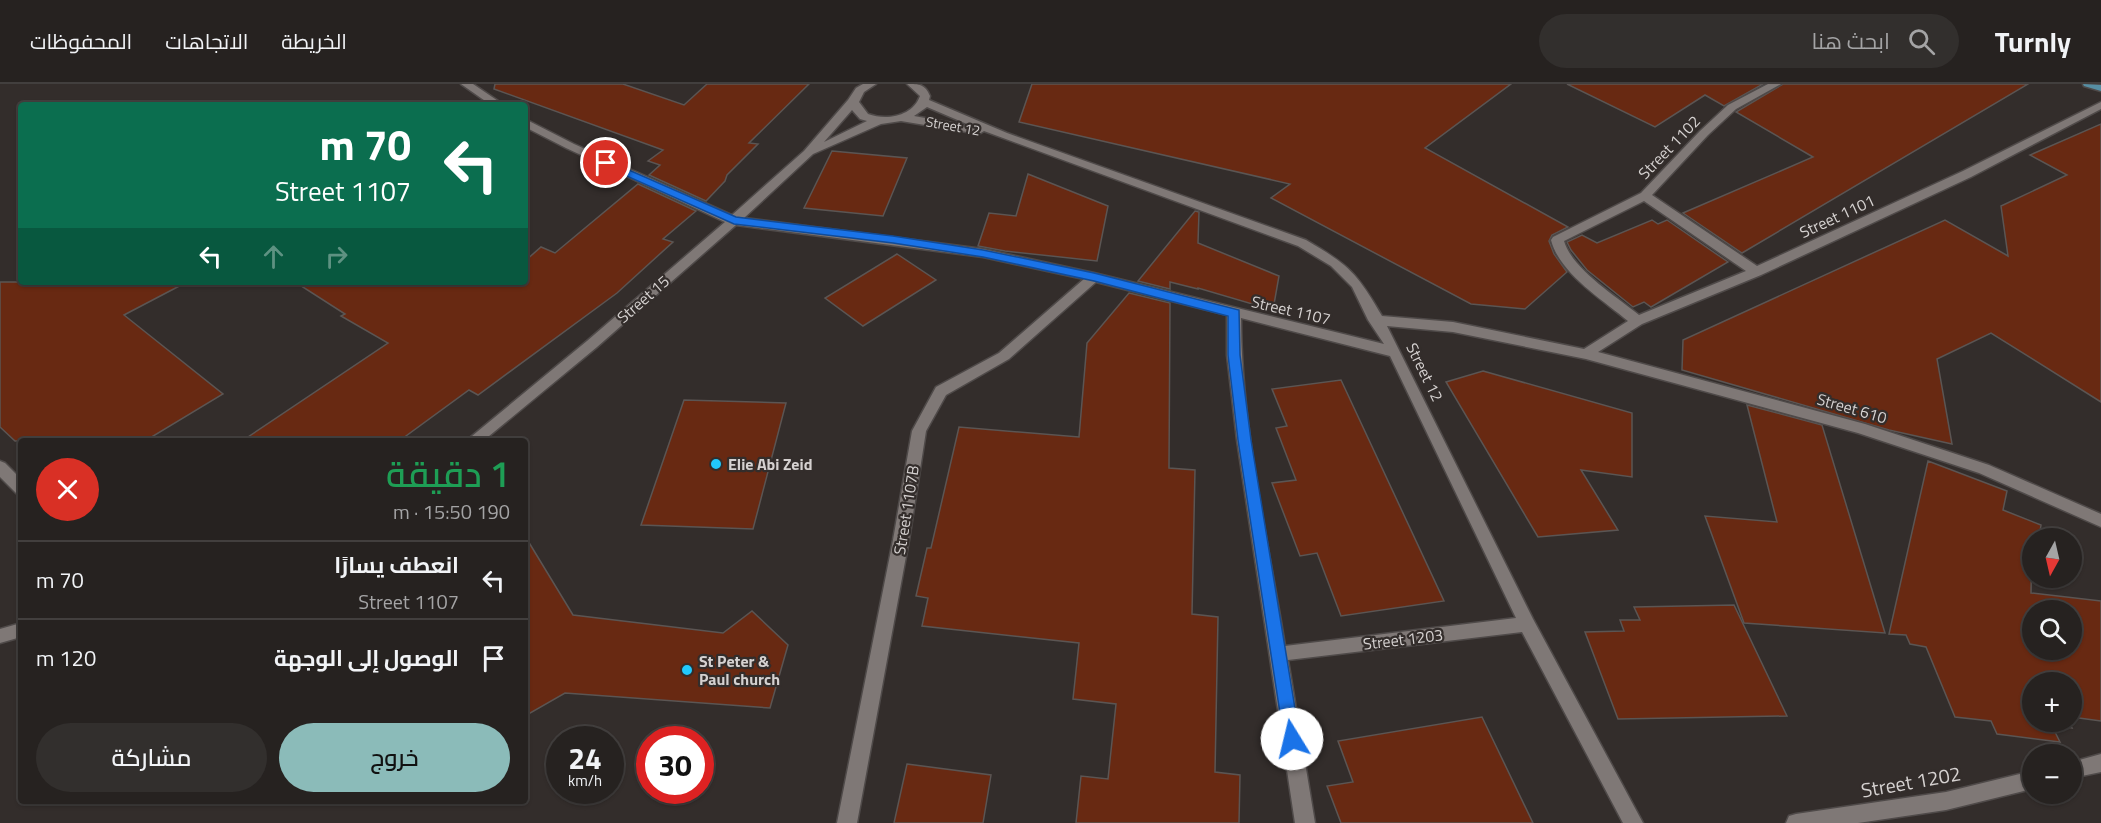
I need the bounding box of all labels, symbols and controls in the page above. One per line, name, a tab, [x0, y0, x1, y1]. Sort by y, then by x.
search box	[1539, 14, 1959, 68]
text: Turnly	[1995, 20, 2071, 63]
text: ابحث هنا	[1811, 24, 1890, 58]
text: المحفوظات	[30, 25, 132, 57]
text: الاتجاهات	[165, 25, 248, 57]
text: الخريطة	[281, 25, 347, 57]
icon: search	[1905, 25, 1938, 58]
street label: Street 12	[924, 110, 982, 141]
street label: Street 1102	[1632, 110, 1706, 184]
text: 70 m	[319, 112, 411, 176]
icon: left	[432, 126, 510, 204]
pin	[580, 137, 631, 188]
icon: arrive	[589, 146, 622, 179]
text: Street 1107	[275, 170, 411, 211]
street label: Street 1101	[1795, 188, 1879, 244]
icon: left	[194, 240, 227, 273]
icon: ahead	[257, 240, 290, 273]
icon: right	[320, 240, 353, 273]
street label: Street 15	[611, 269, 675, 329]
street label: Street 1107	[1249, 289, 1333, 331]
street label: Street 12	[1400, 339, 1450, 405]
street label: Street 610	[1814, 387, 1890, 429]
text: 1 دقيقة	[386, 446, 510, 501]
place label: Elie Abi Zeid	[728, 452, 812, 476]
marker: Elie Abi Zeid	[709, 457, 723, 471]
button: close	[36, 458, 99, 521]
street label: Street 1107B	[887, 463, 925, 557]
text: 190 m · 15:50	[393, 496, 510, 527]
north arrow	[2022, 528, 2082, 588]
map controls	[2022, 528, 2082, 804]
text: انعطف يسارًا	[334, 548, 459, 582]
text: 70 m	[36, 563, 84, 597]
icon: left	[477, 564, 510, 597]
text: Street 1107	[358, 586, 459, 617]
button: search	[2022, 600, 2082, 660]
street label: Street 1203	[1362, 622, 1444, 656]
text: 120 m	[36, 641, 96, 675]
text: الوصول إلى الوجهة	[274, 641, 459, 675]
icon: arrive	[477, 642, 510, 675]
place label: St Peter & Paul church	[699, 649, 780, 691]
marker: St Peter & Paul church	[680, 663, 694, 677]
button: +	[2022, 672, 2082, 732]
position arrow	[1260, 707, 1324, 771]
button: مشاركة	[36, 723, 267, 792]
button: خروج	[279, 723, 510, 792]
speed limit sign: 30	[636, 726, 714, 804]
text: 24	[568, 735, 602, 781]
button: −	[2022, 744, 2082, 804]
street label: Street 1202	[1859, 757, 1963, 806]
text: km/h	[568, 769, 602, 792]

